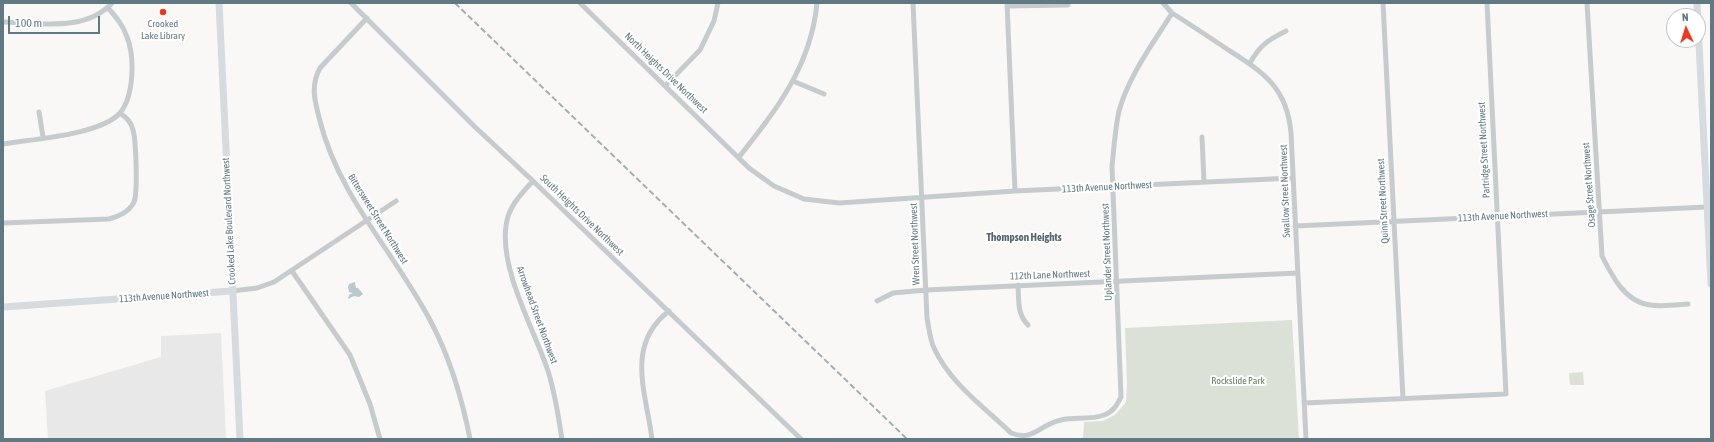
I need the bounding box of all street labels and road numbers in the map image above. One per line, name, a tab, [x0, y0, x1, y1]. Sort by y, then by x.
street label: North Heights Drive Northwest	[622, 30, 710, 116]
street label: Partridge Street Northwest	[1475, 102, 1493, 198]
street label: Osage Street Northwest	[1580, 142, 1598, 228]
street label: Swallow Street Northwest	[1277, 144, 1293, 238]
street label: Crooked Lake Boulevard Northwest	[220, 157, 238, 285]
street label: Quinn Street Northwest	[1375, 158, 1391, 244]
street label: Bittersweet Street Northwest	[345, 172, 411, 266]
street label: South Heights Drive Northwest	[538, 172, 626, 258]
street label: 113th Avenue Northwest	[1062, 179, 1152, 195]
street label: Wren Street Northwest	[908, 203, 922, 285]
street label: Uplander Street Northwest	[1099, 203, 1115, 301]
street label: 113th Avenue Northwest	[1458, 208, 1548, 224]
street label: Arrowhead Street Northwest	[514, 265, 560, 365]
street label: 112th Lane Northwest	[1010, 268, 1090, 282]
street label: 113th Avenue Northwest	[119, 287, 209, 305]

